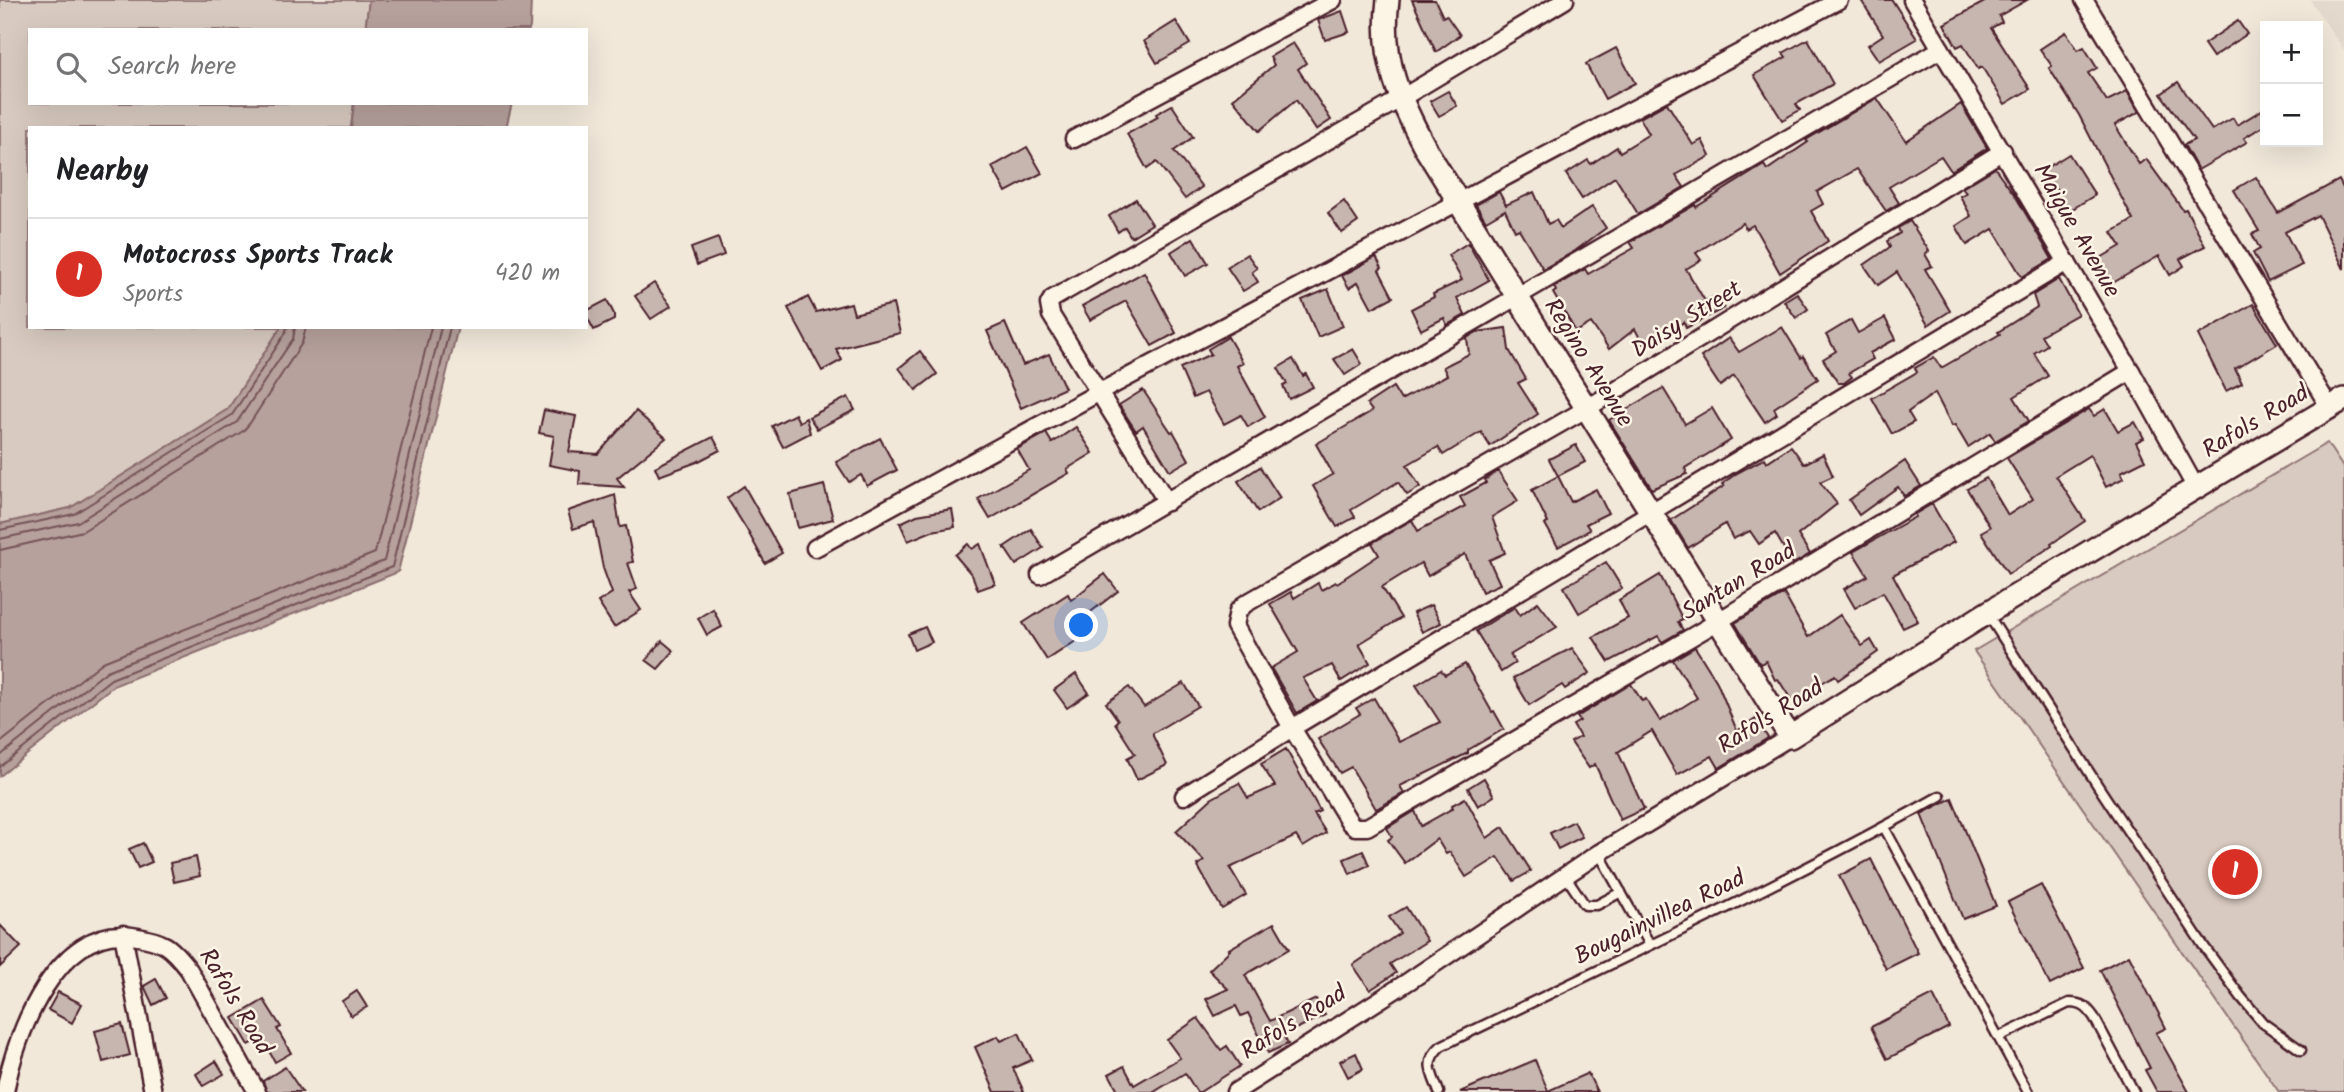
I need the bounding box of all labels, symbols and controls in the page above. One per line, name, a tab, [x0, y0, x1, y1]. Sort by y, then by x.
map controls	[2260, 21, 2323, 147]
button: +	[2260, 21, 2323, 84]
search box	[28, 28, 588, 105]
text: Search here	[108, 46, 236, 88]
icon: search	[52, 48, 90, 86]
button: −	[2260, 84, 2323, 147]
text: Nearby	[56, 148, 148, 196]
street label: Maigue Avenue	[2022, 156, 2130, 306]
text: Motocross Sports Track	[123, 235, 392, 277]
text: 1	[76, 256, 82, 292]
text: 420 m	[495, 256, 560, 292]
street label: Daisy Street	[1624, 270, 1751, 370]
text: Sports	[123, 277, 183, 313]
street label: Regino Avenue	[1533, 291, 1643, 435]
street label: Rafols Road	[2195, 374, 2318, 469]
street label: Santan Road	[1674, 532, 1805, 632]
your location	[1064, 608, 1098, 642]
street label: Rafols Road	[1710, 668, 1833, 765]
pin: 1	[2212, 846, 2258, 898]
street label: Bougainvillea Road	[1568, 859, 1753, 976]
street label: Rafols Road	[188, 941, 283, 1064]
street label: Rafols Road	[1233, 974, 1356, 1071]

